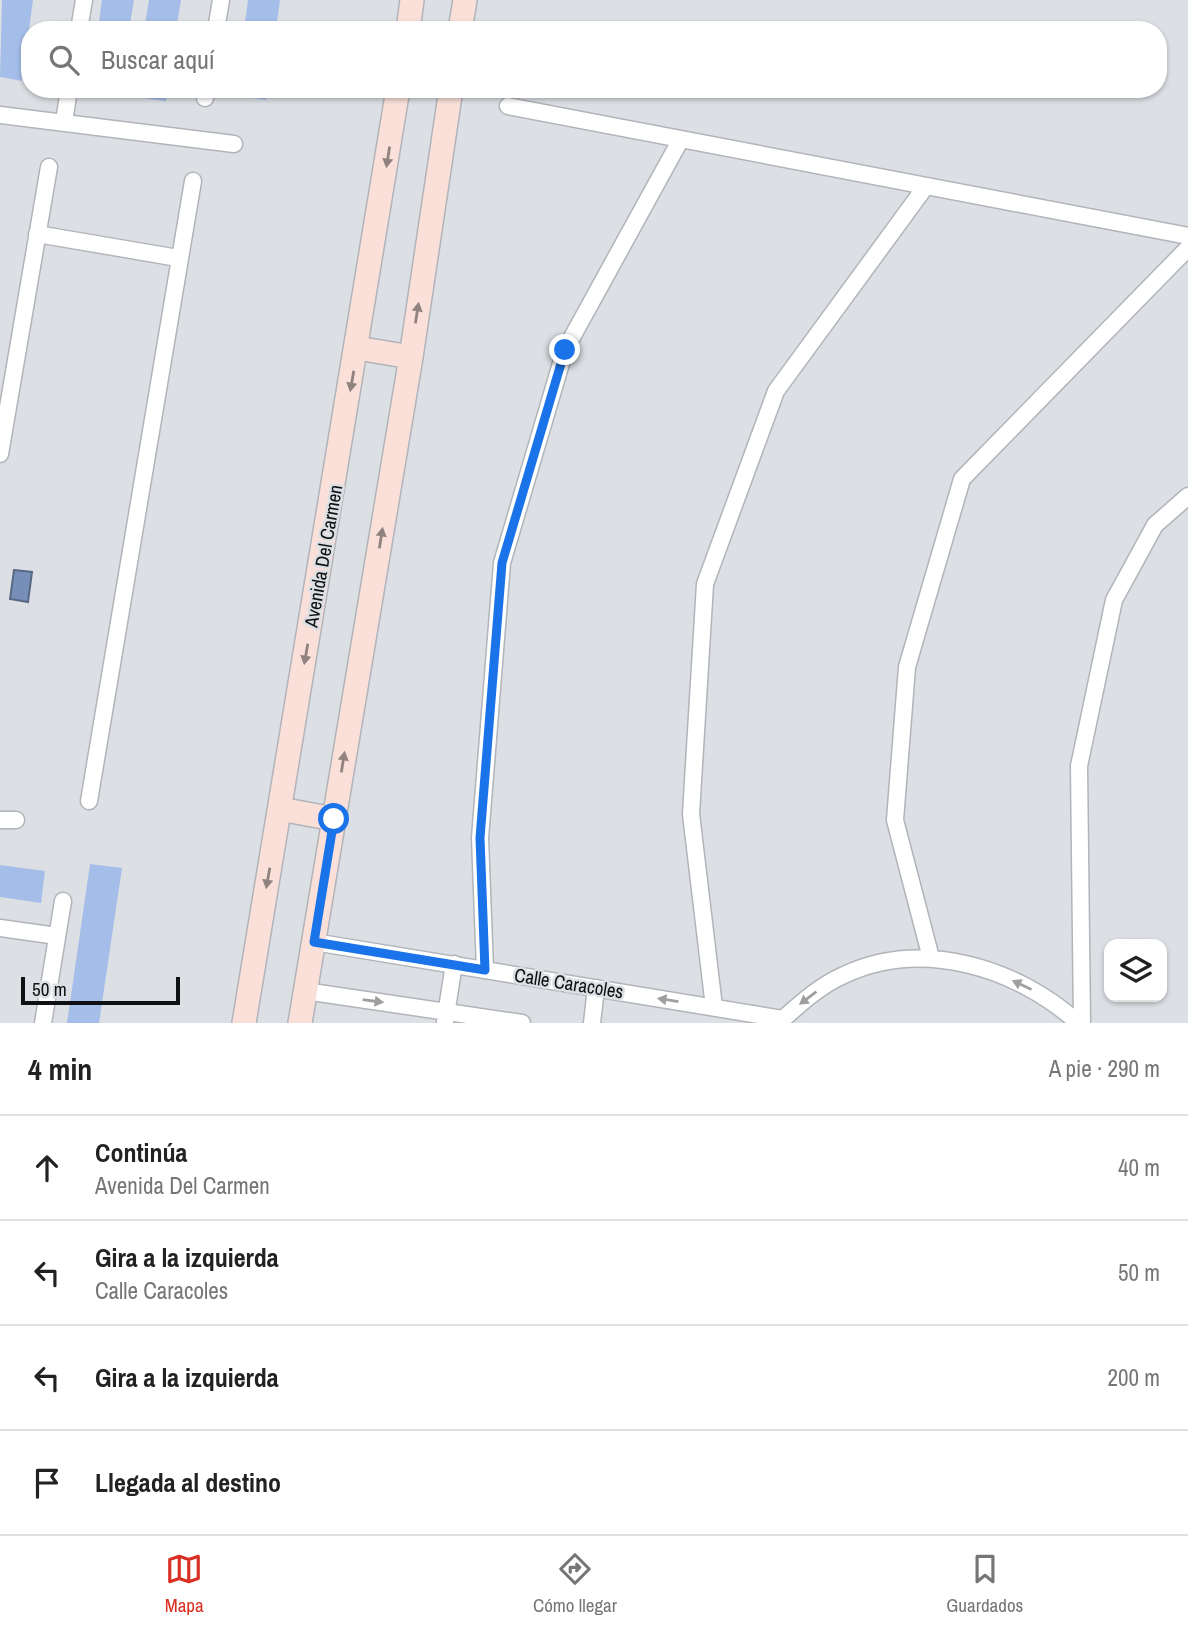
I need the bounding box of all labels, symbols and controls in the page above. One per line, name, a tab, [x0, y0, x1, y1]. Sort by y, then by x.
search box	[21, 21, 1167, 98]
icon: search	[45, 41, 83, 79]
text: Buscar aquí	[101, 42, 215, 77]
one-way arrow	[382, 146, 393, 168]
one-way arrow	[412, 302, 423, 324]
route end	[549, 334, 580, 365]
one-way arrow	[346, 370, 357, 392]
street label: Avenida Del Carmen	[297, 483, 348, 630]
one-way arrow	[376, 527, 387, 549]
one-way arrow	[300, 643, 311, 665]
one-way arrow	[338, 751, 349, 773]
route start	[318, 803, 349, 834]
one-way arrow	[262, 867, 273, 889]
map controls	[1104, 939, 1167, 1002]
button: layers	[1104, 939, 1167, 1002]
street label: Calle Caracoles	[513, 962, 626, 1004]
scale bar	[21, 974, 180, 1006]
text: 50 m	[32, 976, 67, 1002]
one-way arrow	[1012, 979, 1032, 990]
one-way arrow	[800, 990, 818, 1005]
one-way arrow	[657, 994, 679, 1005]
one-way arrow	[362, 996, 384, 1007]
text: 4 min	[28, 1049, 92, 1089]
text: A pie · 290 m	[1049, 1053, 1160, 1084]
text: Continúa	[95, 1135, 187, 1170]
icon: ahead	[28, 1149, 66, 1187]
text: 40 m	[1118, 1152, 1160, 1183]
text: Avenida Del Carmen	[95, 1170, 270, 1201]
text: Gira a la izquierda	[95, 1240, 279, 1275]
icon: left	[28, 1254, 66, 1292]
text: 50 m	[1118, 1257, 1160, 1288]
text: Calle Caracoles	[95, 1275, 228, 1306]
icon: left	[28, 1359, 66, 1397]
text: Gira a la izquierda	[95, 1360, 279, 1395]
text: 200 m	[1108, 1362, 1160, 1393]
icon: arrive	[28, 1464, 66, 1502]
text: Llegada al destino	[95, 1465, 281, 1500]
tab: Mapa	[165, 1550, 204, 1618]
tab: Cómo llegar	[533, 1550, 617, 1618]
tab: Guardados	[946, 1550, 1023, 1618]

